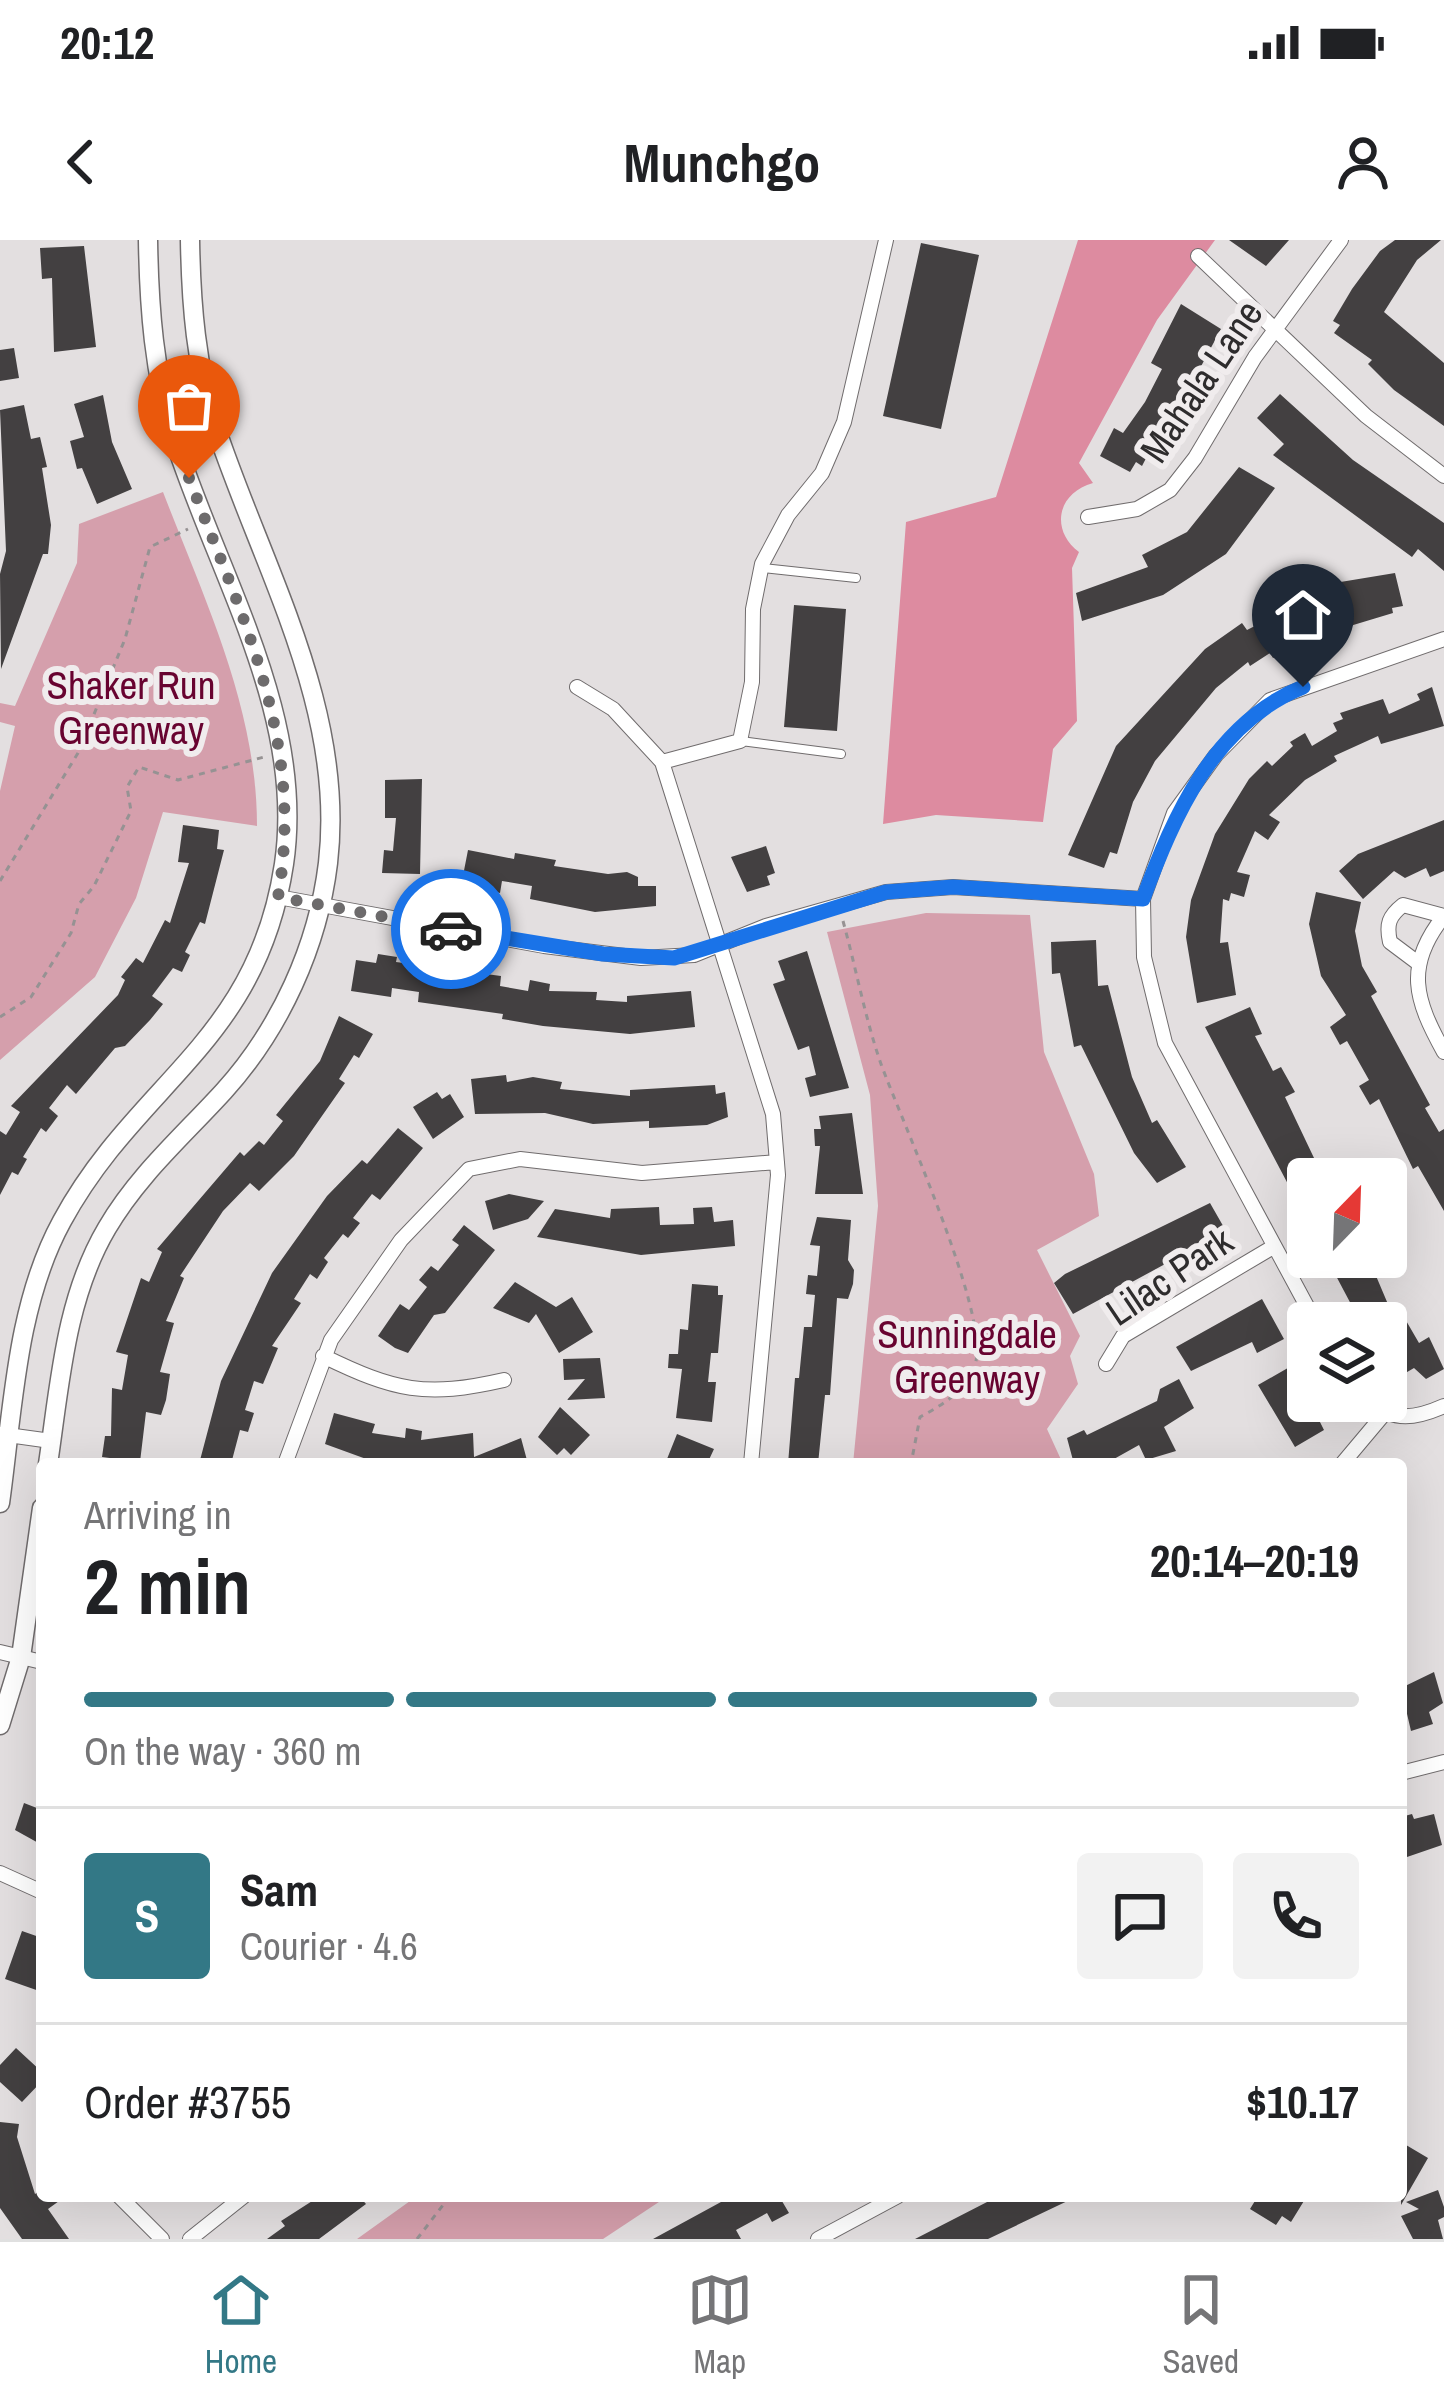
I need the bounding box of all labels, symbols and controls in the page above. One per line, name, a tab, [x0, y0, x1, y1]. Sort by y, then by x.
text: 20:12	[60, 12, 154, 73]
text: Munchgo	[624, 126, 820, 199]
icon: back	[48, 129, 114, 195]
icon: person	[1330, 129, 1396, 195]
street label: Mahala Lane	[1128, 290, 1274, 472]
pin	[138, 355, 240, 478]
icon: bag	[156, 373, 222, 439]
pin	[1252, 564, 1354, 687]
icon: home	[1270, 582, 1336, 648]
park label: Shaker Run Greenway	[47, 659, 215, 756]
courier	[391, 869, 511, 989]
icon: car	[418, 896, 484, 962]
north arrow	[1287, 1158, 1407, 1278]
map controls	[1287, 1158, 1407, 1422]
street label: Lilac Park	[1096, 1214, 1243, 1337]
button: layers	[1287, 1302, 1407, 1422]
park label: Sunningdale Greenway	[877, 1308, 1057, 1405]
text: Arriving in	[84, 1489, 232, 1541]
text: 20:14–20:19	[1150, 1530, 1359, 1591]
text: 2 min	[84, 1533, 251, 1638]
text: On the way · 360 m	[84, 1725, 361, 1777]
button: chat	[1077, 1853, 1203, 1979]
button: phone	[1233, 1853, 1359, 1979]
text: Sam	[240, 1859, 318, 1920]
text: S	[135, 1885, 159, 1946]
text: Courier · 4.6	[240, 1920, 418, 1972]
text: Order #3755	[84, 2071, 291, 2132]
text: $10.17	[1246, 2071, 1359, 2132]
tab: Home	[205, 2267, 277, 2383]
tab: Map	[687, 2267, 753, 2383]
tab: Saved	[1162, 2267, 1239, 2383]

